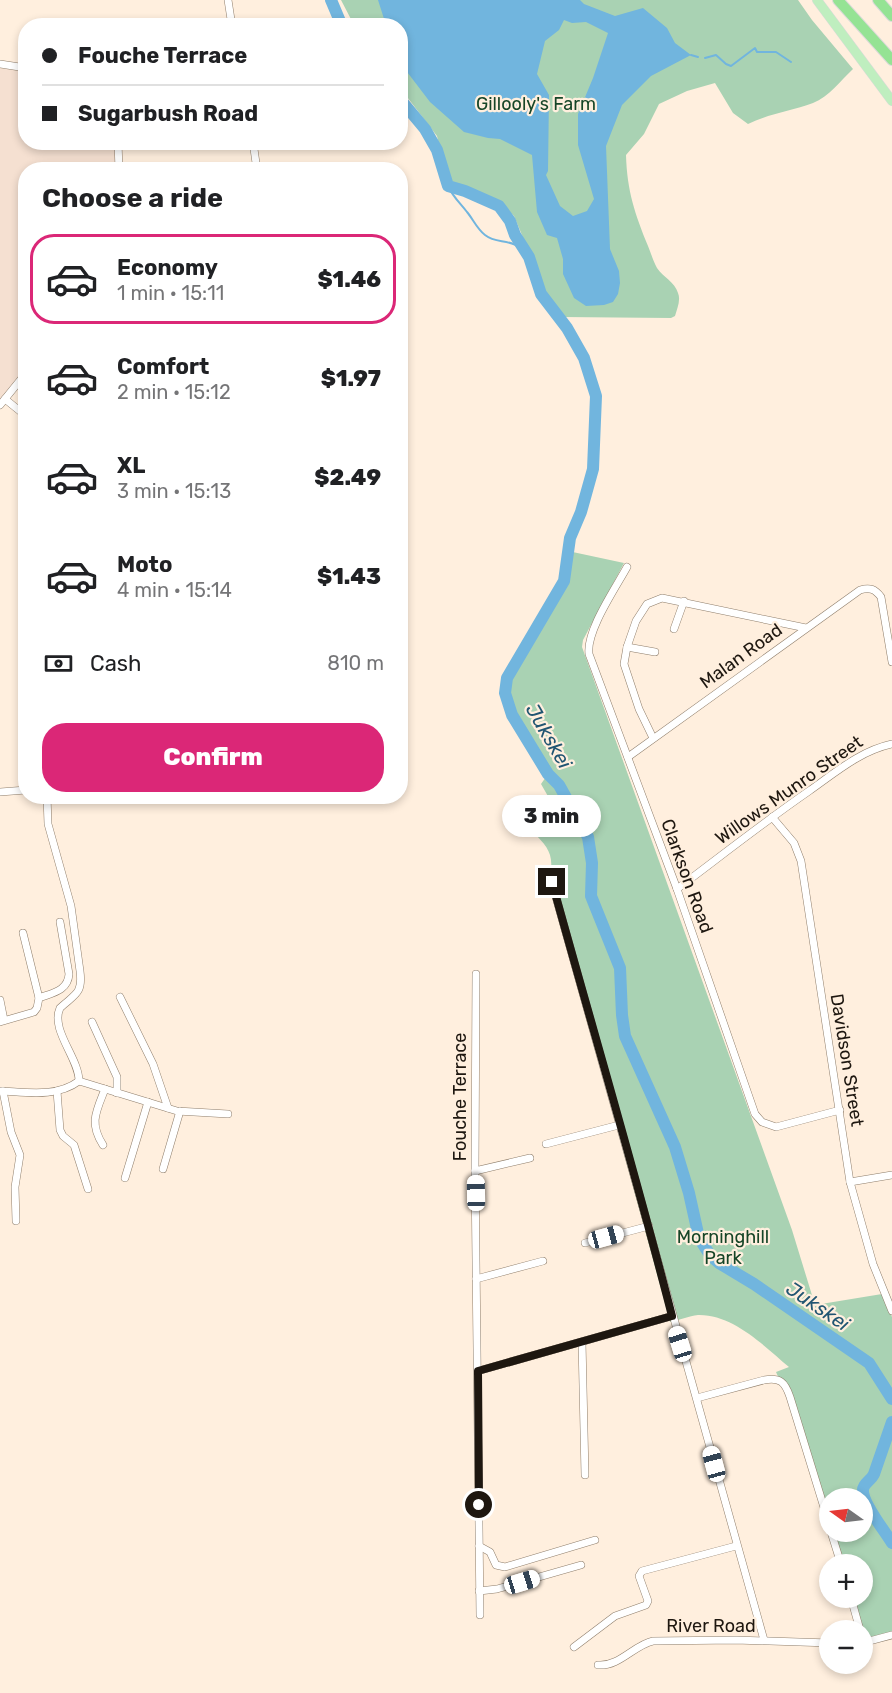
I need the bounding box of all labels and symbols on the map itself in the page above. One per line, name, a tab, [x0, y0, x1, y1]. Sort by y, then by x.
park label: Gillooly's Farm	[476, 93, 596, 115]
street label: Malan Road	[695, 619, 787, 693]
water label: Jukskei	[521, 699, 578, 774]
street label: Willows Munro Street	[711, 731, 867, 849]
callout: 3 min	[502, 795, 602, 837]
street label: Clarkson Road	[656, 816, 718, 936]
route end	[538, 868, 565, 895]
street label: Davidson Street	[826, 992, 868, 1128]
street label: Fouche Terrace	[449, 1033, 471, 1161]
car	[467, 1175, 485, 1211]
car	[586, 1224, 626, 1250]
park label: Morninghill Park	[677, 1226, 769, 1269]
water label: Jukskei	[782, 1276, 855, 1336]
car	[666, 1324, 694, 1364]
car	[701, 1444, 727, 1484]
north arrow	[819, 1488, 873, 1542]
route start	[465, 1491, 492, 1518]
car	[502, 1568, 542, 1596]
street label: River Road	[666, 1615, 756, 1637]

